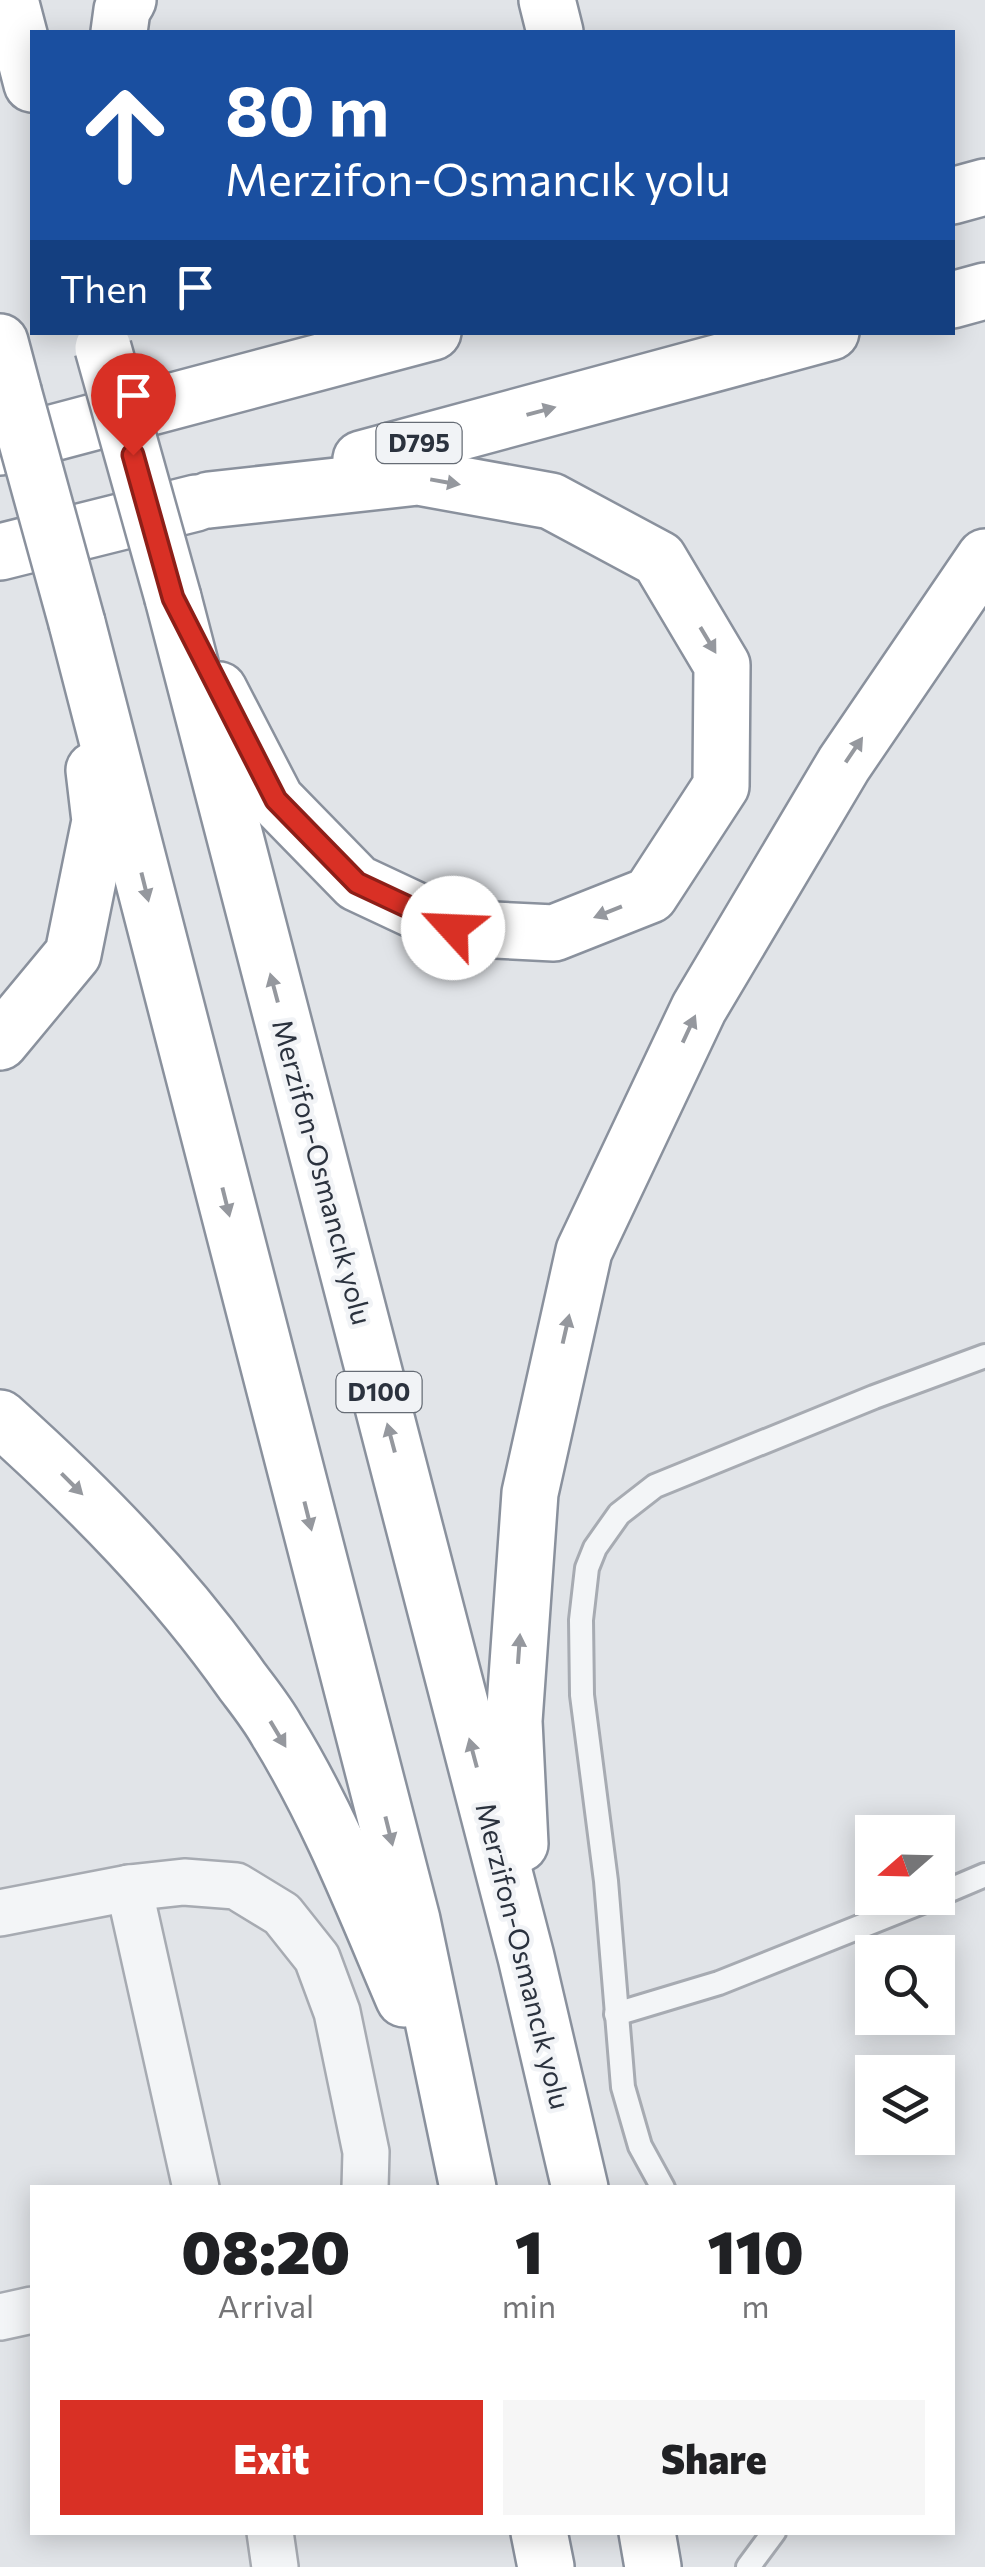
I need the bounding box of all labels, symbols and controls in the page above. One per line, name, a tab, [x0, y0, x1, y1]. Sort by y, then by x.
text: 80 m	[225, 65, 389, 150]
icon: ahead	[60, 70, 190, 200]
text: Merzifon-Osmancık yolu	[225, 150, 731, 205]
icon: arrive	[168, 260, 223, 315]
text: Then	[60, 264, 148, 311]
pin	[91, 353, 176, 456]
icon: arrive	[106, 368, 161, 423]
one-way arrow	[525, 402, 556, 418]
road number: D795	[376, 423, 462, 463]
one-way arrow	[430, 475, 461, 490]
one-way arrow	[699, 626, 716, 654]
one-way arrow	[844, 736, 863, 763]
one-way arrow	[138, 872, 154, 903]
position arrow	[401, 876, 505, 980]
one-way arrow	[593, 905, 623, 920]
one-way arrow	[266, 972, 282, 1003]
street label: Merzifon-Osmancık yolu	[266, 1015, 380, 1328]
one-way arrow	[680, 1015, 697, 1044]
one-way arrow	[219, 1187, 235, 1218]
one-way arrow	[559, 1313, 575, 1344]
road number: D100	[336, 1372, 422, 1412]
one-way arrow	[383, 1422, 399, 1453]
one-way arrow	[59, 1472, 83, 1495]
one-way arrow	[300, 1501, 316, 1532]
one-way arrow	[511, 1633, 527, 1665]
one-way arrow	[269, 1720, 286, 1748]
one-way arrow	[465, 1737, 480, 1768]
street label: Merzifon-Osmancık yolu	[469, 1799, 579, 2112]
north arrow	[855, 1815, 955, 1915]
map controls	[855, 1815, 955, 2155]
one-way arrow	[382, 1816, 397, 1847]
button: search	[855, 1935, 955, 2035]
button: layers	[855, 2055, 955, 2155]
text: 08:20	[181, 2213, 350, 2286]
text: 1	[515, 2213, 543, 2286]
text: 110	[707, 2213, 804, 2286]
text: Arrival	[217, 2285, 314, 2325]
text: min	[502, 2285, 556, 2325]
text: m	[742, 2285, 770, 2325]
button: Exit	[60, 2400, 483, 2515]
button: Share	[503, 2400, 925, 2515]

